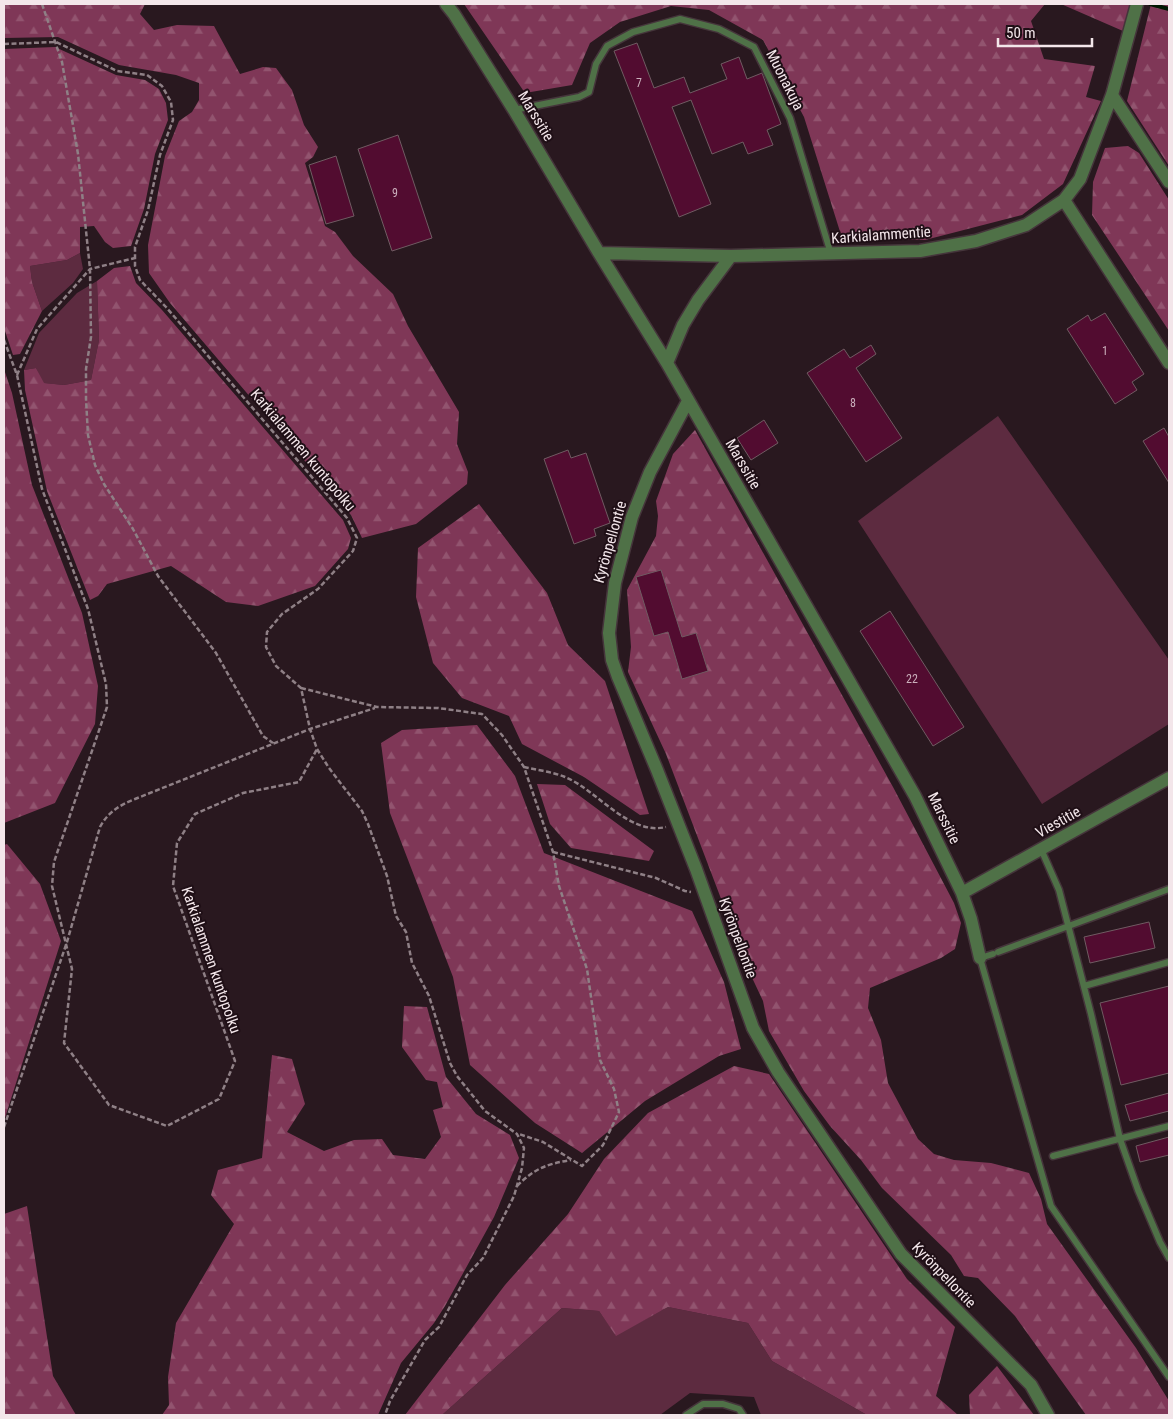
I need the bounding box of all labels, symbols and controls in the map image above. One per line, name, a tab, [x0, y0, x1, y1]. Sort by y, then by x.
scale bar	[998, 15, 1092, 47]
text: 50 m	[1006, 24, 1036, 42]
street label: Muonakuja	[762, 47, 808, 113]
house number: 7	[636, 76, 642, 90]
street label: Marssitie	[514, 88, 558, 144]
house number: 9	[392, 186, 398, 200]
street label: Karkialammentie	[831, 223, 931, 247]
house number: 1	[1102, 344, 1108, 358]
street label: Karkialammen kuntopolku	[247, 385, 359, 515]
house number: 8	[850, 396, 856, 410]
street label: Marssitie	[721, 436, 765, 492]
street label: Kyrönpellontie	[590, 499, 630, 585]
house number: 22	[906, 672, 918, 686]
street label: Marssitie	[924, 789, 964, 847]
street label: Viestitie	[1032, 802, 1084, 842]
street label: Karkialammen kuntopolku	[177, 884, 245, 1036]
street label: Kyrönpellontie	[715, 895, 761, 981]
street label: Kyrönpellontie	[908, 1238, 980, 1312]

